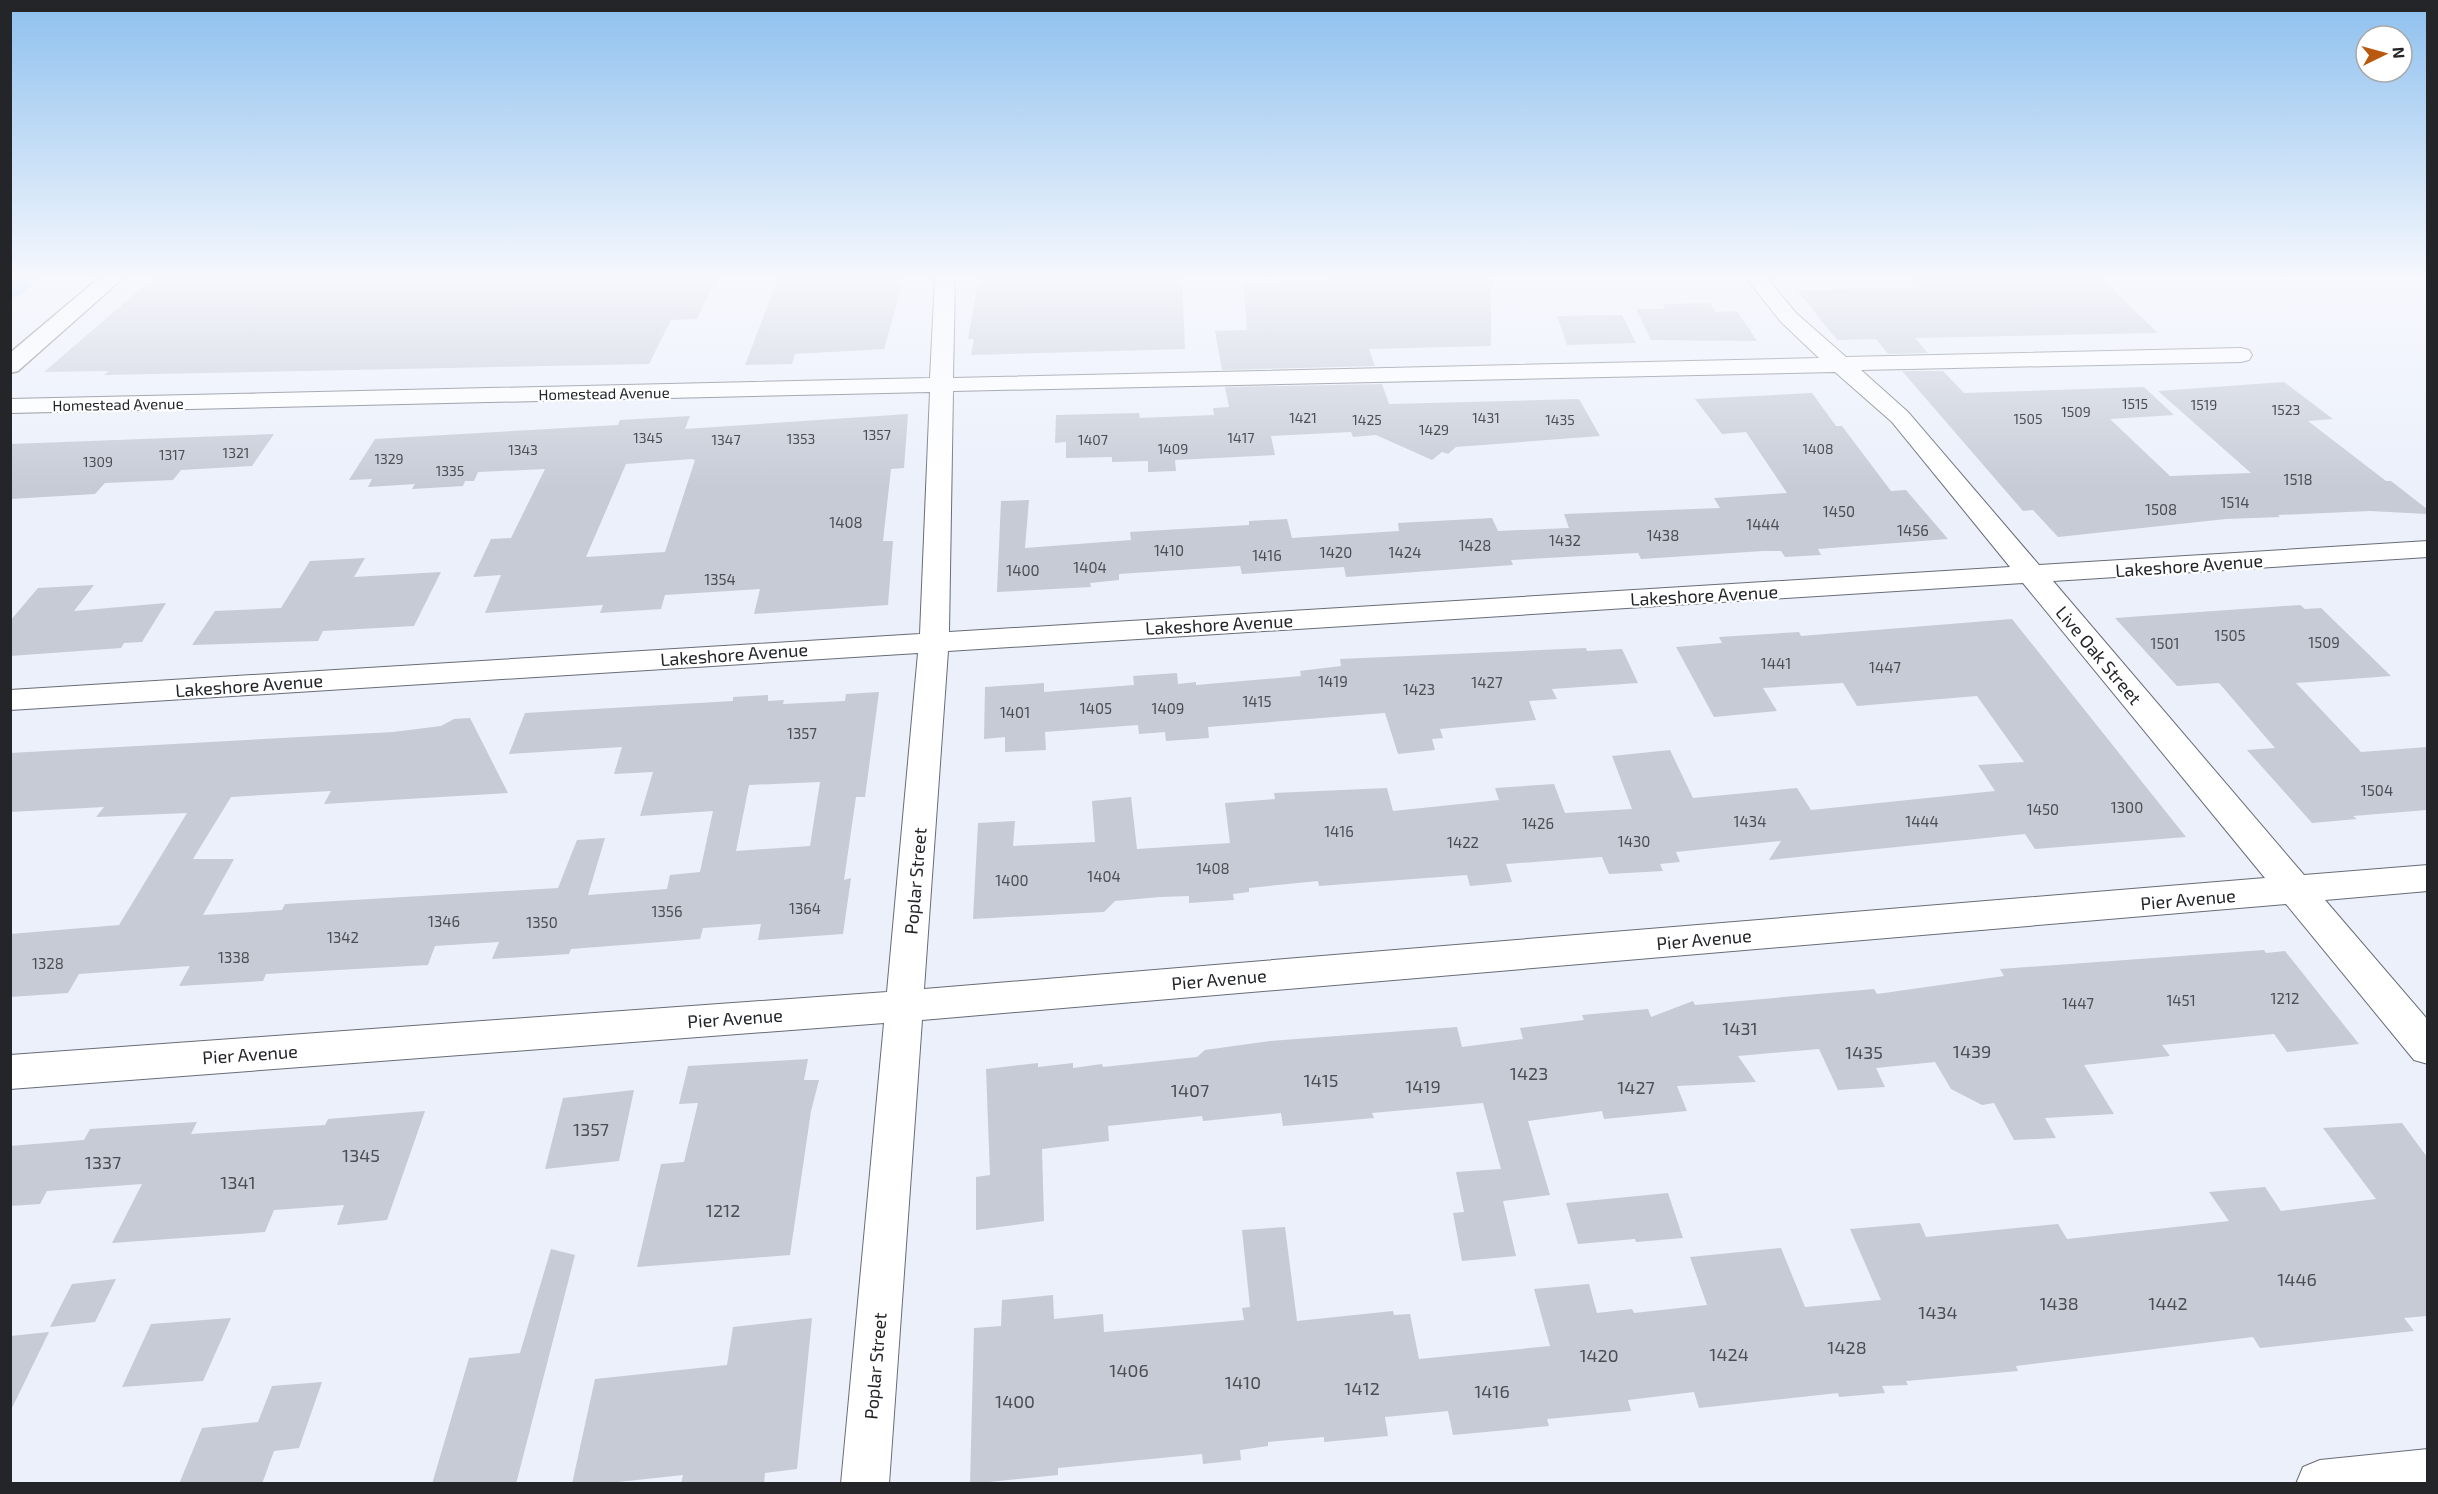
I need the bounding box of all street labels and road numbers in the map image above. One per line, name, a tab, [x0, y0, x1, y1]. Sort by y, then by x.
street label: Homestead Avenue	[538, 383, 670, 403]
street label: Homestead Avenue	[52, 394, 184, 414]
street label: Lakeshore Avenue	[2114, 549, 2264, 581]
street label: Lakeshore Avenue	[1629, 580, 1779, 610]
street label: Live Oak Street	[2051, 601, 2147, 709]
street label: Lakeshore Avenue	[1144, 609, 1294, 639]
street label: Lakeshore Avenue	[659, 638, 809, 670]
street label: Lakeshore Avenue	[174, 669, 324, 701]
street label: Poplar Street	[899, 826, 931, 935]
street label: Pier Avenue	[2139, 884, 2237, 914]
street label: Pier Avenue	[1655, 924, 1753, 954]
street label: Pier Avenue	[1170, 964, 1268, 994]
street label: Pier Avenue	[687, 1004, 783, 1032]
street label: Pier Avenue	[202, 1040, 298, 1068]
street label: Poplar Street	[859, 1311, 891, 1420]

